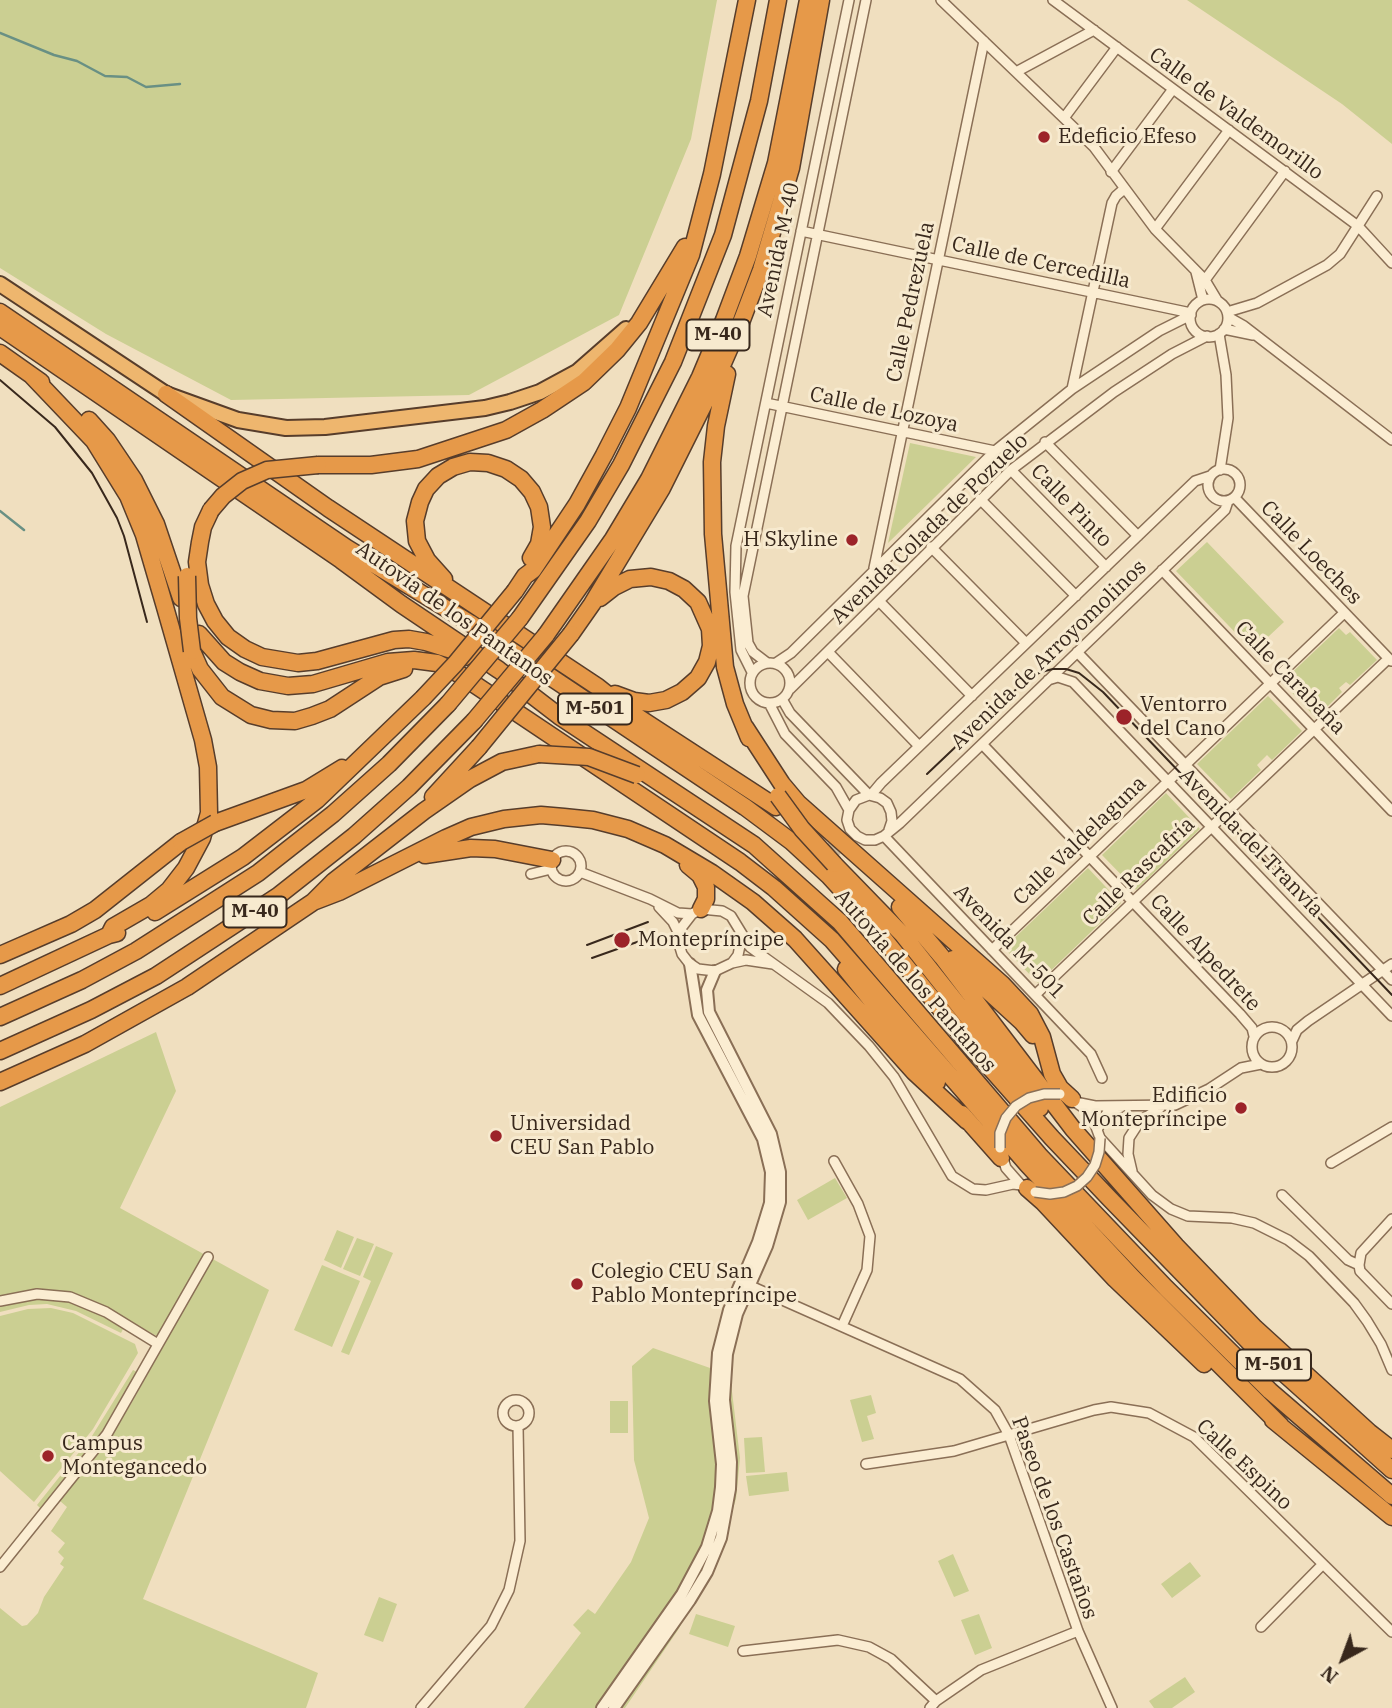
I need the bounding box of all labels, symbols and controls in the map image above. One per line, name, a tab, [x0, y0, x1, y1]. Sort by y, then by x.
street label: Calle de Valdemorillo	[1144, 42, 1328, 186]
place label: Edeficio Efeso	[1058, 124, 1197, 150]
marker: Edeficio Efeso	[1036, 129, 1052, 145]
street label: Avenida M-40	[752, 180, 806, 320]
street label: Calle Pedrezuela	[882, 219, 940, 385]
street label: Calle de Cercedilla	[949, 232, 1133, 294]
road number: M-40	[686, 320, 750, 350]
street label: Calle de Lozoya	[807, 382, 961, 438]
street label: Avenida Colada de Pozuelo	[826, 428, 1034, 630]
street label: Calle Pinto	[1025, 459, 1117, 553]
street label: Calle Loeches	[1255, 496, 1367, 610]
place label: H Skyline	[743, 527, 838, 553]
marker: H Skyline	[844, 532, 860, 548]
street label: Autovía de los Pantanos	[351, 536, 557, 692]
street label: Avenida de Arroyomolinos	[946, 555, 1152, 755]
street label: Calle Carabaña	[1229, 616, 1351, 740]
place label: Ventorro del Cano	[1140, 692, 1227, 742]
road number: M-501	[558, 694, 632, 724]
marker: Ventorro del Cano	[1114, 707, 1134, 727]
street label: Avenida del Tranvía	[1173, 763, 1329, 923]
street label: Calle Valdelaguna	[1008, 771, 1152, 911]
street label: Calle Rascafría	[1078, 812, 1200, 932]
street label: Avenida M-501	[948, 879, 1070, 1005]
street label: Autovía de los Pantanos	[829, 884, 1001, 1078]
street label: Calle Alpedrete	[1144, 889, 1266, 1017]
road number: M-40	[224, 896, 286, 928]
place label: Montepríncipe	[638, 927, 784, 953]
marker: Montepríncipe	[612, 930, 632, 950]
place label: Edificio Montepríncipe	[1081, 1083, 1227, 1133]
marker: Edificio Montepríncipe	[1233, 1100, 1249, 1116]
place label: Universidad CEU San Pablo	[510, 1111, 654, 1161]
marker: Universidad CEU San Pablo	[488, 1128, 504, 1144]
place label: Colegio CEU San Pablo Montepríncipe	[591, 1259, 797, 1309]
marker: Colegio CEU San Pablo Montepríncipe	[569, 1276, 585, 1292]
road number: M-501	[1237, 1350, 1311, 1380]
street label: Paseo de los Castaños	[1006, 1413, 1102, 1623]
street label: Calle Espino	[1191, 1414, 1297, 1516]
place label: Campus Montegancedo	[62, 1431, 207, 1481]
marker: Campus Montegancedo	[40, 1448, 56, 1464]
north arrow	[1308, 1624, 1378, 1694]
text: N	[1316, 1661, 1343, 1689]

